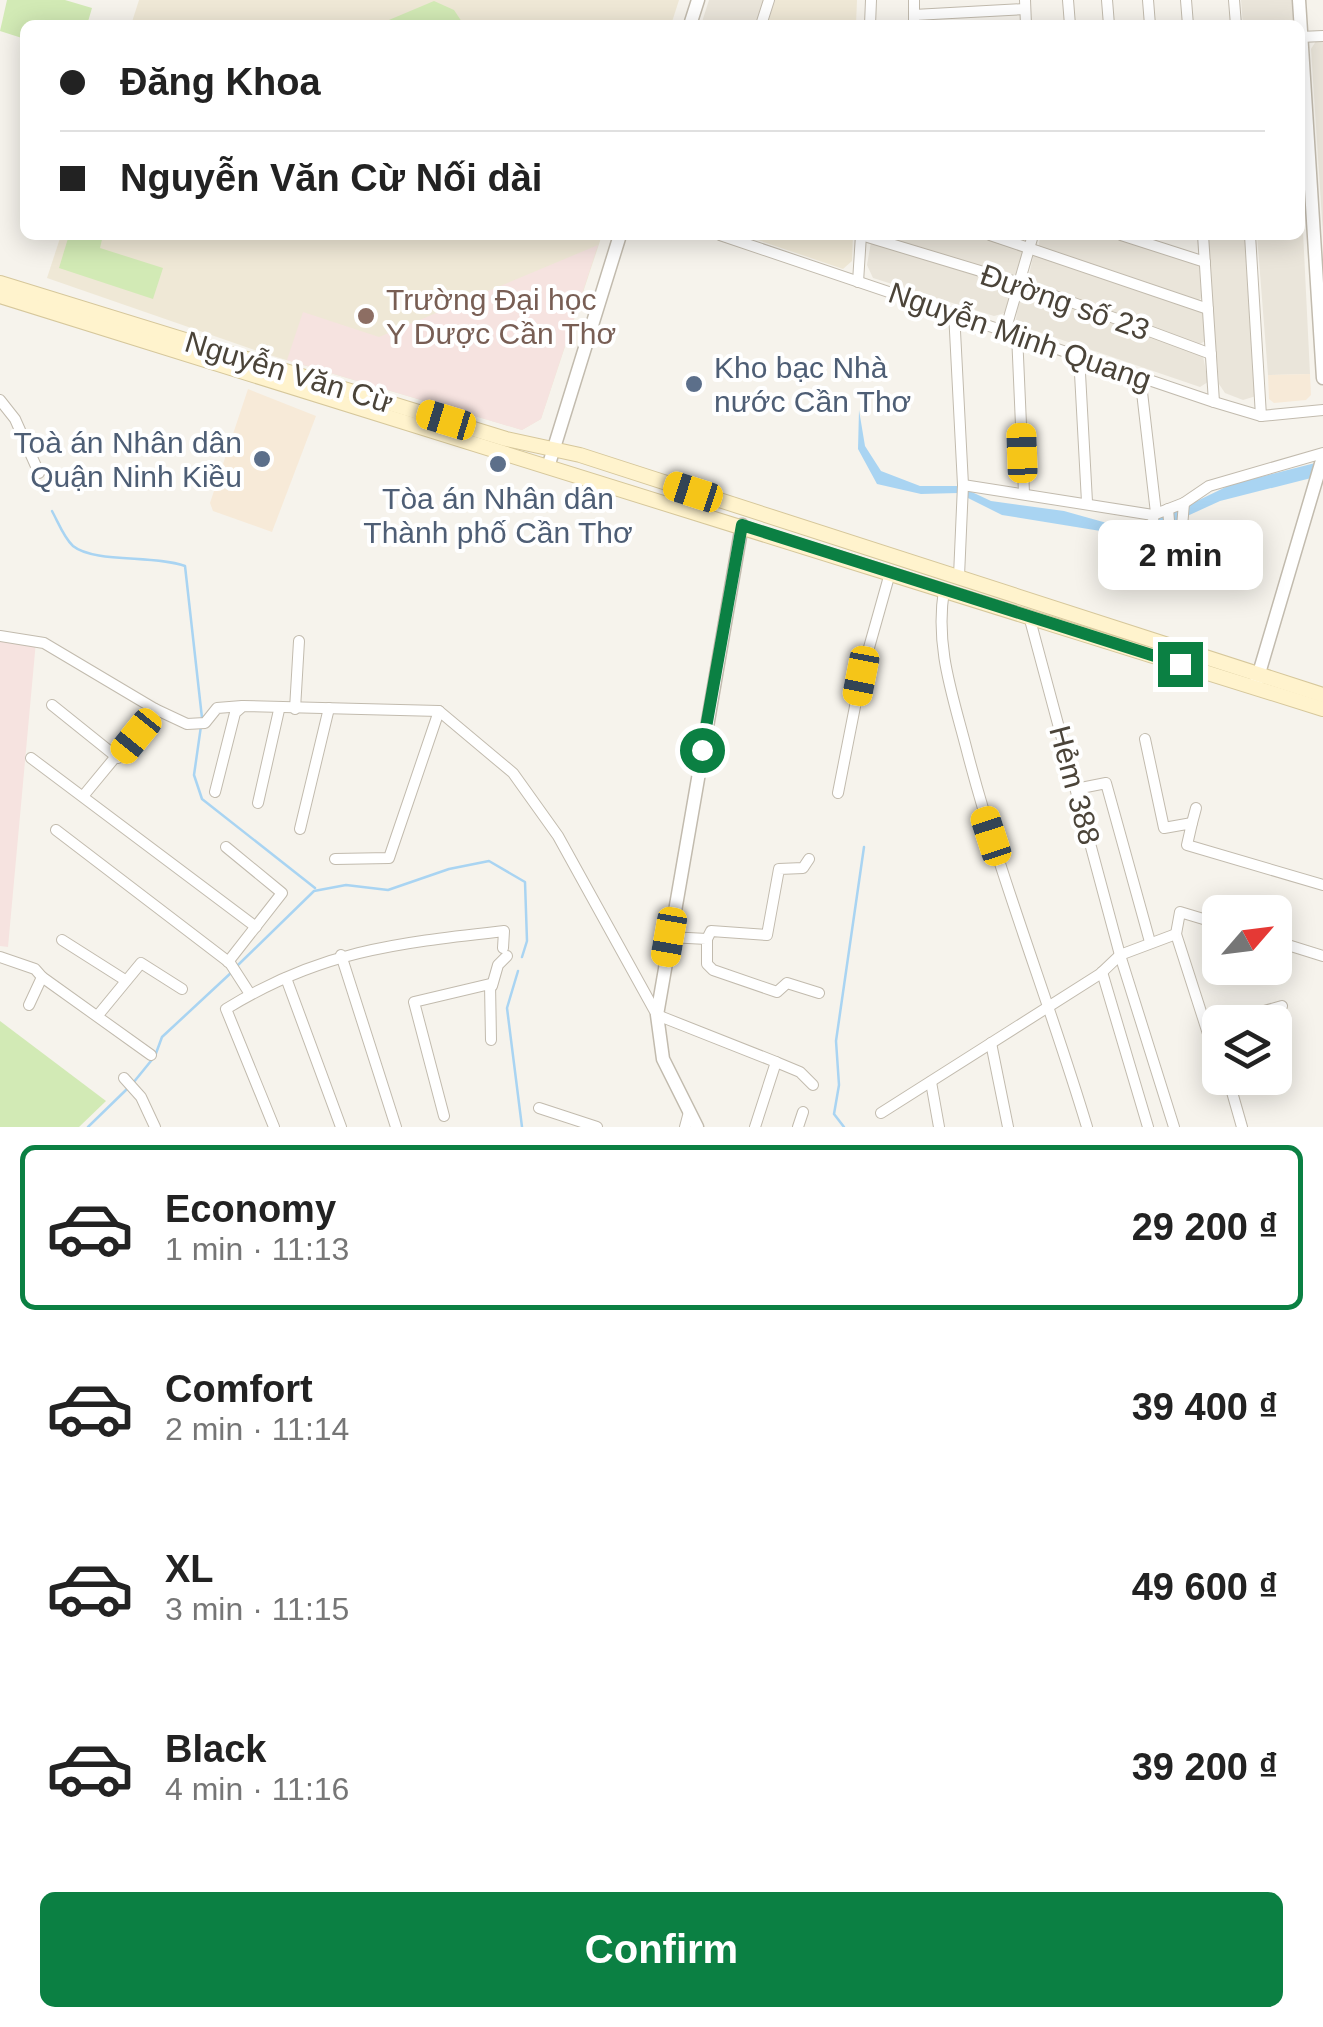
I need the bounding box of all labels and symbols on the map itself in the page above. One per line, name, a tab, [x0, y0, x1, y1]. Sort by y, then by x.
street label: Đường số 23	[976, 258, 1154, 346]
street label: Nguyễn Minh Quang	[885, 276, 1155, 396]
place label: Trường Đại học Y Dược Cần Thơ	[386, 283, 616, 350]
marker: Trường Đại học Y Dược Cần Thơ	[355, 305, 377, 327]
street label: Nguyễn Văn Cừ	[181, 325, 397, 419]
place label: Kho bạc Nhà nước Cần Thơ	[714, 351, 911, 418]
marker: Kho bạc Nhà nước Cần Thơ	[683, 373, 705, 395]
car	[413, 397, 479, 443]
car	[1006, 422, 1038, 484]
place label: Toà án Nhân dân Quận Ninh Kiều	[13, 426, 242, 493]
marker: Toà án Nhân dân Quận Ninh Kiều	[251, 448, 273, 470]
marker: Tòa án Nhân dân Thành phố Cần Thơ	[487, 453, 509, 475]
car	[660, 468, 726, 516]
place label: Tòa án Nhân dân Thành phố Cần Thơ	[363, 482, 633, 549]
callout: 2 min	[1098, 519, 1262, 589]
route end	[1158, 642, 1203, 687]
car	[841, 644, 881, 708]
car	[105, 703, 167, 769]
street label: Hẻm 388	[1043, 722, 1107, 848]
route start	[680, 728, 725, 773]
car	[967, 803, 1015, 869]
north arrow	[1202, 895, 1292, 985]
car	[649, 905, 689, 969]

